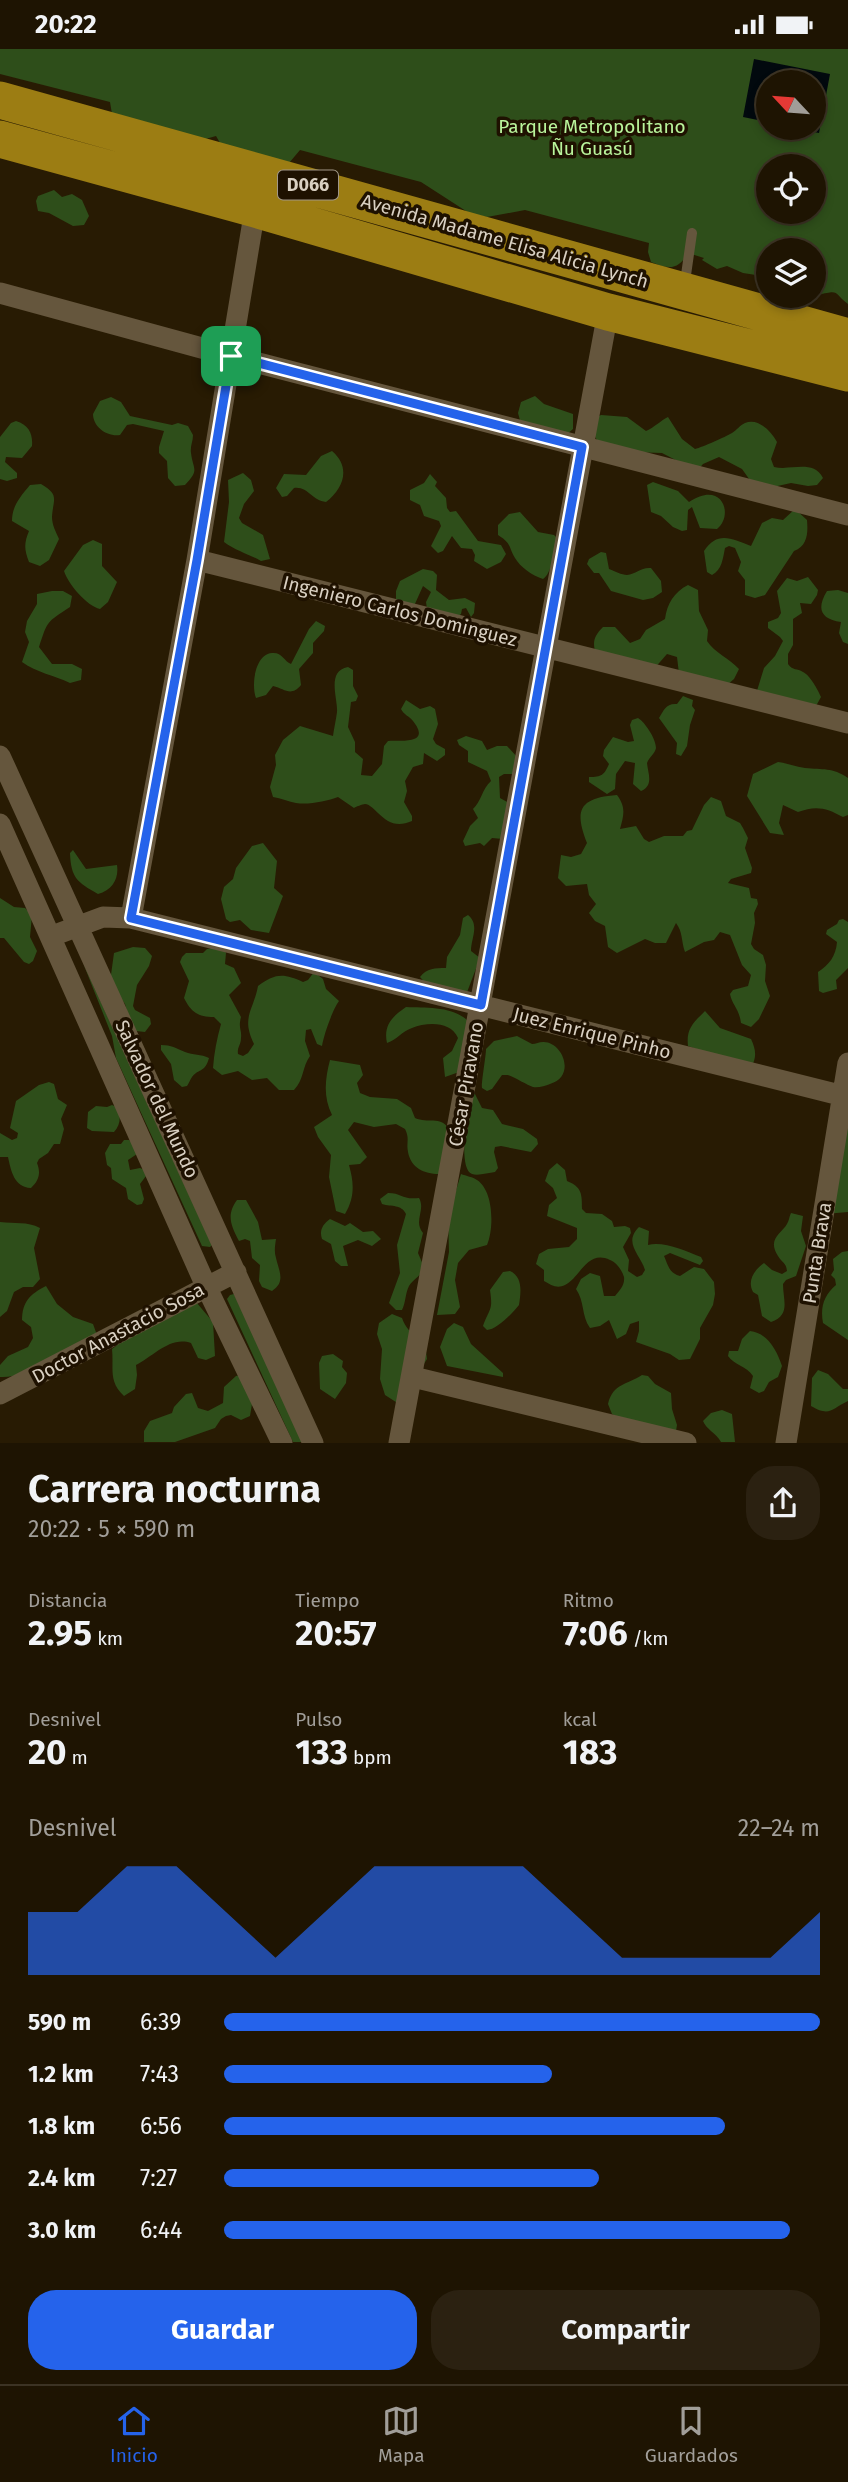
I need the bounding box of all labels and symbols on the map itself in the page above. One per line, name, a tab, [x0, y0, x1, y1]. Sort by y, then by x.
north arrow	[756, 70, 826, 140]
park label: Parque Metropolitano Ñu Guasú	[498, 115, 686, 160]
road number: D066	[278, 170, 338, 199]
street label: Avenida Madame Elisa Alicia Lynch	[359, 189, 651, 293]
pin	[201, 326, 261, 386]
street label: Ingeniero Carlos Dominguez	[281, 571, 519, 651]
street label: Juez Enrique Pinho	[511, 1002, 673, 1064]
street label: Salvador del Mundo	[110, 1016, 204, 1182]
street label: César Piravano	[444, 1020, 488, 1148]
street label: Punta Brava	[798, 1201, 836, 1305]
street label: Doctor Anastacio Sosa	[28, 1278, 208, 1388]

